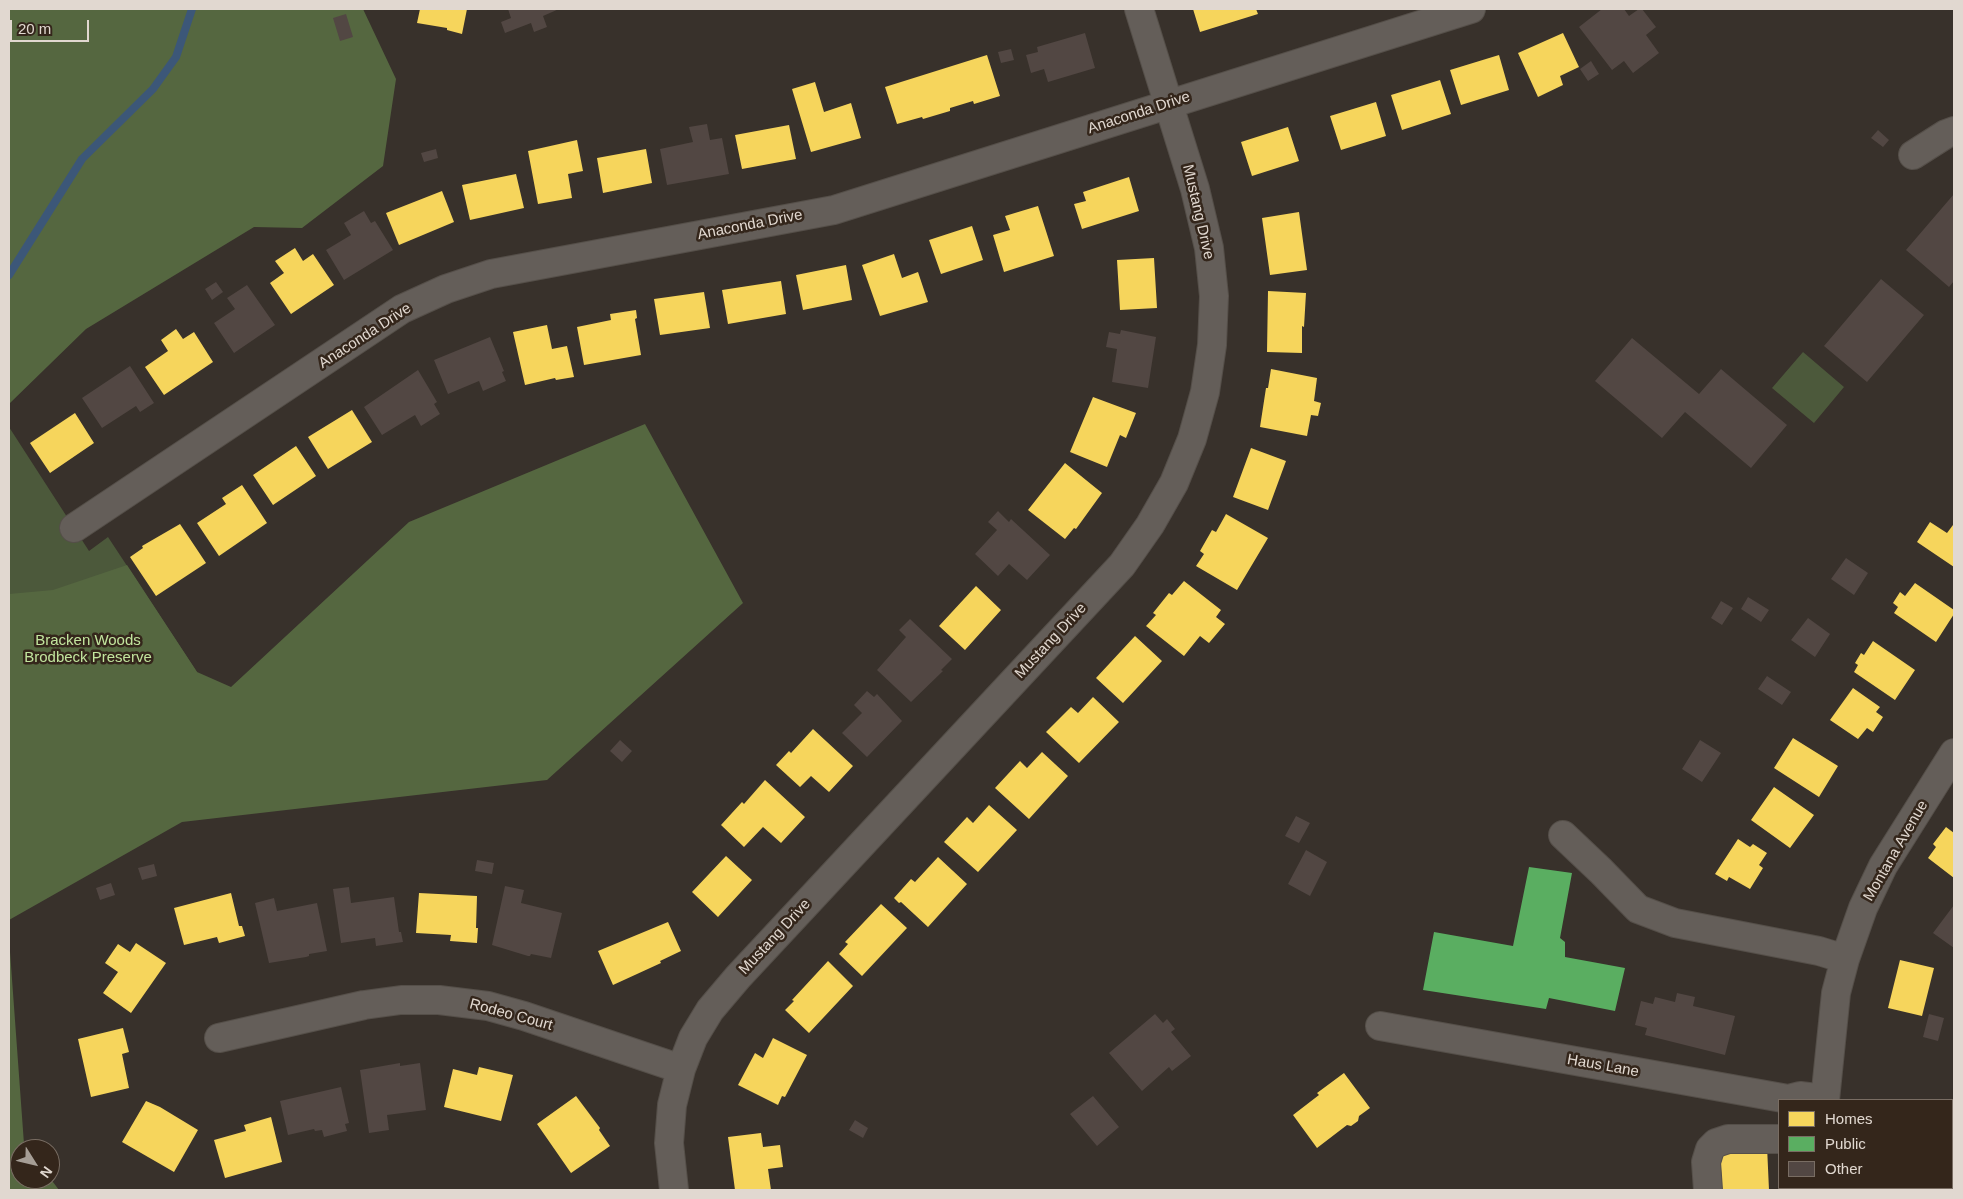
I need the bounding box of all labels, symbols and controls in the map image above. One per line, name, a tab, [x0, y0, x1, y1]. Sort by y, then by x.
scale bar	[12, 10, 91, 42]
text: 20 m	[18, 20, 51, 37]
street label: Anaconda Drive	[1085, 88, 1193, 138]
street label: Mustang Drive	[1178, 163, 1218, 261]
street label: Anaconda Drive	[696, 206, 804, 244]
street label: Anaconda Drive	[315, 299, 415, 373]
street label: Mustang Drive	[1011, 600, 1091, 682]
park label: Bracken Woods Brodbeck Preserve	[24, 632, 152, 667]
street label: Montana Avenue	[1860, 798, 1932, 904]
street label: Mustang Drive	[735, 896, 815, 978]
street label: Rodeo Court	[468, 995, 554, 1035]
street label: Haus Lane	[1566, 1051, 1640, 1081]
legend	[1778, 1099, 1953, 1189]
text: Homes	[1825, 1110, 1873, 1127]
text: Public	[1825, 1135, 1866, 1152]
north arrow	[10, 1139, 60, 1189]
text: Other	[1825, 1160, 1863, 1177]
text: N	[37, 1163, 56, 1181]

